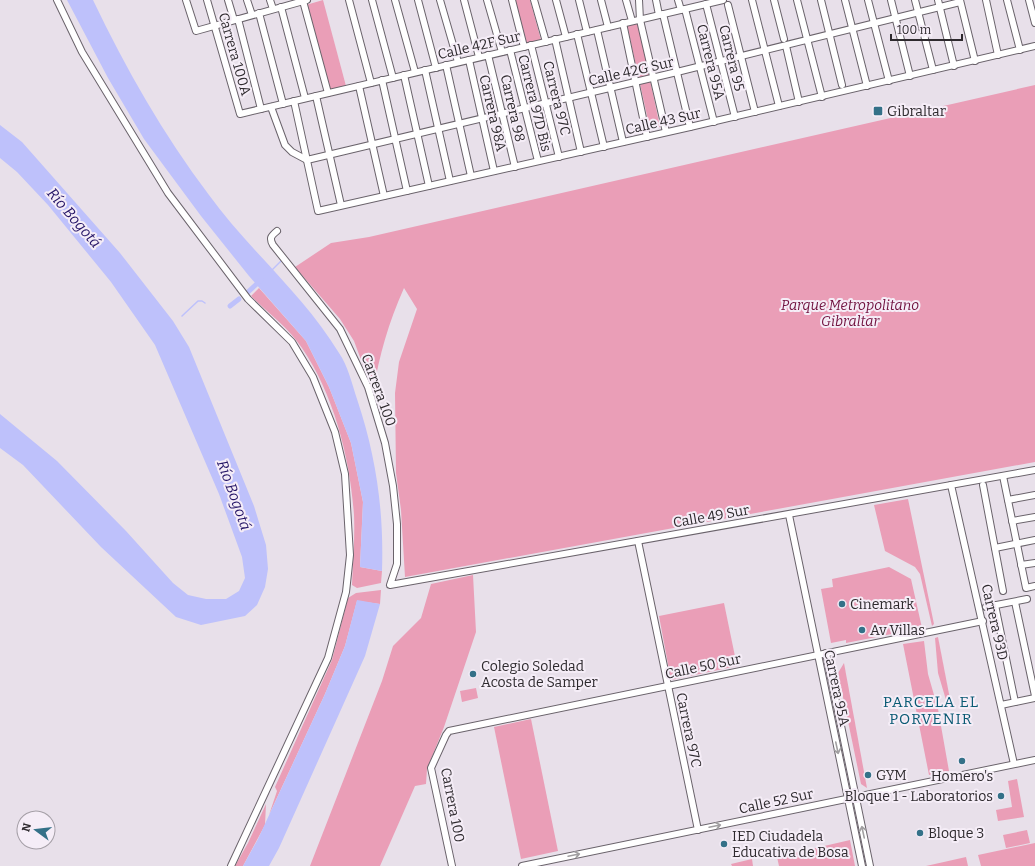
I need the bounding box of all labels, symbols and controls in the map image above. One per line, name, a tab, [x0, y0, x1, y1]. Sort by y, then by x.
street label: Carrera 100A	[215, 11, 255, 98]
scale bar	[891, 16, 962, 42]
street label: Carrera 95A	[693, 22, 728, 102]
street label: Carrera 95	[715, 23, 748, 93]
text: 100 m	[897, 23, 932, 37]
street label: Calle 42F Sur	[436, 28, 522, 63]
street label: Carrera 97D Bis	[514, 53, 555, 154]
street label: Calle 42G Sur	[587, 53, 675, 90]
street label: Carrera 97C	[539, 59, 574, 137]
street label: Carrera 98A	[475, 73, 510, 153]
street label: Carrera 98	[496, 73, 529, 144]
place label: Gibraltar	[887, 103, 946, 120]
street label: Calle 43 Sur	[624, 105, 702, 138]
marker: Gibraltar	[872, 105, 884, 117]
water label: Río Bogotá	[43, 184, 105, 252]
park label: Parque Metropolitano Gibraltar	[781, 297, 919, 330]
street label: Carrera 100	[358, 352, 399, 429]
water label: Río Bogotá	[213, 457, 255, 533]
street label: Calle 49 Sur	[672, 501, 751, 532]
street label: Carrera 93D	[977, 582, 1012, 662]
place label: Cinemark	[850, 596, 914, 613]
marker: Cinemark	[837, 599, 847, 609]
place label: Av Villas	[870, 622, 925, 639]
marker: Av Villas	[857, 625, 867, 635]
street label: Carrera 95A	[820, 648, 853, 728]
street label: Calle 50 Sur	[664, 650, 743, 683]
place label: Colegio Soledad Acosta de Samper	[481, 658, 598, 691]
marker: Colegio Soledad Acosta de Samper	[468, 669, 478, 679]
street label: Carrera 97C	[672, 691, 705, 769]
district label: PARCELA EL PORVENIR	[883, 693, 979, 728]
one-way arrow	[834, 741, 842, 754]
marker: Homero's	[957, 756, 967, 766]
street label: Carrera 100	[437, 766, 468, 844]
place label: GYM	[876, 767, 907, 784]
place label: Homero's	[931, 768, 993, 785]
marker: GYM	[863, 770, 873, 780]
street label: Calle 52 Sur	[737, 785, 815, 818]
place label: Bloque 1 - Laboratorios	[845, 788, 993, 805]
marker: Bloque 1 - Laboratorios	[996, 791, 1006, 801]
north arrow	[16, 810, 56, 850]
text: N	[19, 821, 34, 833]
one-way arrow	[708, 822, 721, 830]
one-way arrow	[859, 825, 867, 838]
place label: Bloque 3	[928, 825, 984, 842]
place label: IED Ciudadela Educativa de Bosa	[732, 828, 849, 861]
marker: Bloque 3	[915, 828, 925, 838]
marker: IED Ciudadela Educativa de Bosa	[719, 839, 729, 849]
one-way arrow	[567, 851, 580, 859]

